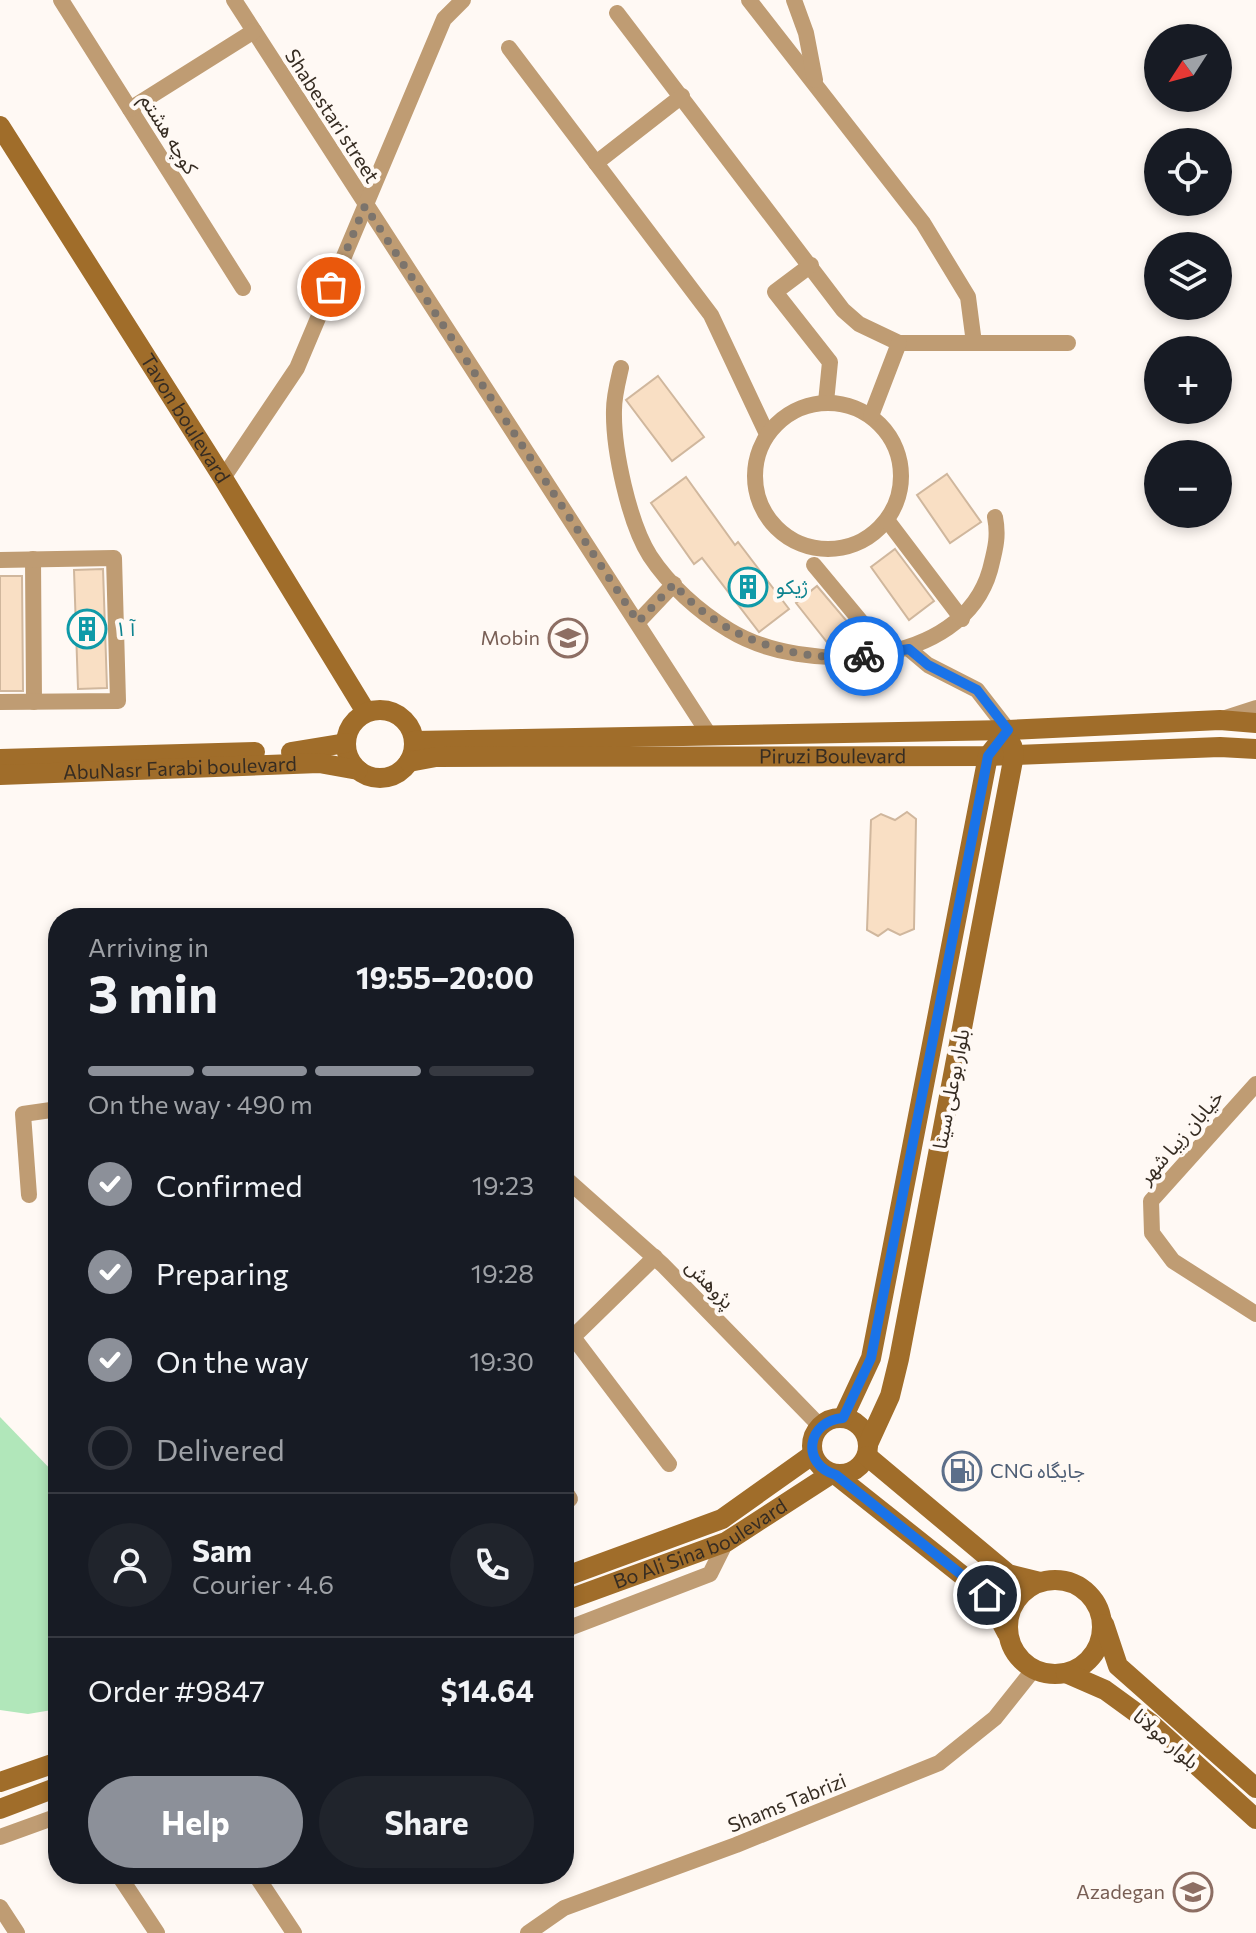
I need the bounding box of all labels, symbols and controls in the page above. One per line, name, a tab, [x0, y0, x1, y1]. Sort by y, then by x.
north arrow	[1144, 24, 1232, 112]
map controls	[1144, 24, 1232, 528]
street label: Shabestari street	[281, 44, 385, 187]
street label: کوچه هشتم	[132, 89, 204, 181]
button: locate	[1144, 128, 1232, 216]
button: layers	[1144, 232, 1232, 320]
pin	[297, 253, 365, 321]
icon: bag	[309, 265, 353, 309]
button: +	[1144, 336, 1232, 424]
street label: Tavon boulevard	[136, 349, 236, 487]
button: −	[1144, 440, 1232, 528]
building icon: ژیکو	[727, 566, 769, 608]
place label: ژیکو	[776, 574, 808, 599]
building icon: آ ۱	[66, 608, 108, 650]
place label: آ ۱	[115, 616, 136, 640]
courier	[824, 616, 904, 696]
school or university icon: Mobin	[547, 617, 589, 659]
place label: Mobin	[481, 625, 540, 649]
icon: bike	[842, 634, 886, 678]
street label: Piruzi Boulevard	[759, 743, 906, 767]
street label: AbuNasr Farabi boulevard	[62, 751, 297, 784]
text: Arriving in	[88, 931, 209, 962]
text: 19:55–20:00	[356, 958, 534, 995]
text: 3 min	[88, 960, 218, 1024]
street label: بلوار بوعلی سینا	[927, 1027, 974, 1151]
street label: خیابان زیبا شهر	[1132, 1084, 1228, 1190]
text: On the way · 490 m	[88, 1088, 313, 1119]
icon: check	[88, 1162, 132, 1206]
text: Confirmed	[156, 1166, 303, 1203]
text: 19:23	[472, 1169, 534, 1200]
icon: check	[88, 1250, 132, 1294]
street label: پژوهش	[680, 1253, 740, 1315]
text: Preparing	[156, 1254, 289, 1291]
text: 19:28	[471, 1257, 534, 1288]
icon: check	[88, 1338, 132, 1382]
text: On the way	[156, 1342, 309, 1379]
text: 19:30	[469, 1345, 534, 1376]
text: Delivered	[156, 1430, 285, 1467]
fuel station icon: CNG جایگاه	[941, 1450, 983, 1492]
place label: CNG جایگاه	[990, 1458, 1085, 1482]
street label: Bo Ali Sina boulevard	[610, 1493, 791, 1593]
button: person	[88, 1523, 172, 1607]
button: phone	[450, 1523, 534, 1607]
text: Sam	[192, 1531, 252, 1568]
pin	[953, 1561, 1021, 1629]
text: Courier · 4.6	[192, 1568, 334, 1599]
icon: home	[965, 1573, 1009, 1617]
text: Order #9847	[88, 1671, 265, 1708]
text: $14.64	[440, 1671, 534, 1708]
street label: بلوار مولانا	[1128, 1703, 1205, 1774]
street label: Shams Tabrizi	[724, 1767, 849, 1837]
button: Help	[88, 1776, 303, 1868]
button: Share	[319, 1776, 534, 1868]
school or university icon: Azadegan	[1172, 1871, 1214, 1913]
place label: Azadegan	[1076, 1879, 1165, 1903]

